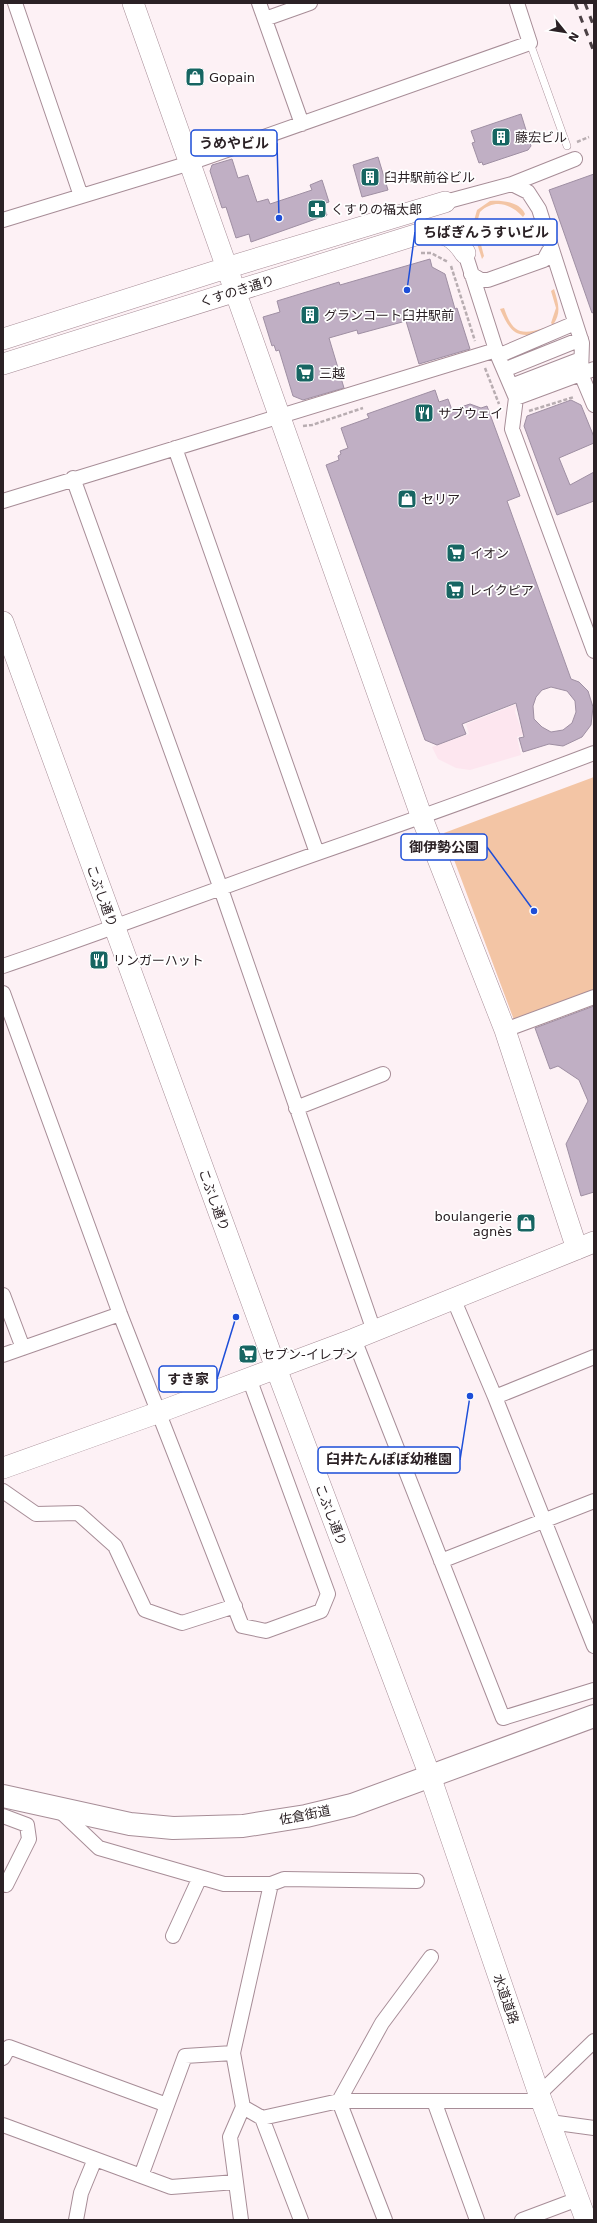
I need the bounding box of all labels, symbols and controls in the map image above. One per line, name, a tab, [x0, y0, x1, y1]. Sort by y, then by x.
north arrow	[545, 12, 585, 52]
text: N	[565, 30, 581, 44]
shop icon: Gopain	[184, 66, 206, 88]
place label: Gopain	[209, 70, 255, 85]
building icon: 藤宏ビル	[490, 126, 512, 148]
callout: うめやビル	[191, 130, 277, 156]
place label: 藤宏ビル	[515, 130, 567, 145]
text: うめやビル	[199, 135, 269, 151]
building icon: 臼井駅前谷ビル	[359, 166, 381, 188]
place label: 臼井駅前谷ビル	[384, 170, 475, 185]
pharmacy icon: くすりの福太郎	[306, 198, 328, 220]
place label: くすりの福太郎	[331, 202, 422, 217]
callout: ちばぎんうすいビル	[415, 219, 557, 245]
text: ちばぎんうすいビル	[423, 224, 549, 240]
street label: くすのき通り	[198, 272, 276, 310]
building icon: グランコート臼井駅前	[299, 304, 321, 326]
place label: グランコート臼井駅前	[324, 308, 454, 323]
supermarket icon: 三越	[294, 362, 316, 384]
place label: 三越	[319, 366, 345, 381]
restaurant icon: サブウェイ	[413, 402, 435, 424]
place label: サブウェイ	[438, 406, 503, 421]
shop icon: セリア	[396, 488, 418, 510]
place label: セリア	[421, 492, 460, 507]
supermarket icon: イオン	[445, 542, 467, 564]
place label: イオン	[470, 546, 509, 561]
supermarket icon: レイクピア	[444, 579, 466, 601]
place label: レイクピア	[469, 583, 534, 598]
callout: 御伊勢公園	[401, 834, 487, 860]
text: 御伊勢公園	[409, 839, 479, 855]
street label: こぶし通り	[84, 863, 120, 929]
restaurant icon: リンガーハット	[88, 949, 110, 971]
place label: リンガーハット	[113, 953, 204, 968]
street label: こぶし通り	[196, 1167, 232, 1233]
place label: boulangerie agnès	[435, 1209, 512, 1239]
shop icon: boulangerie agnès	[515, 1212, 537, 1234]
supermarket icon: セブン-イレブン	[237, 1343, 259, 1365]
place label: セブン-イレブン	[262, 1347, 358, 1362]
callout: すき家	[159, 1366, 217, 1392]
text: すき家	[167, 1371, 209, 1387]
callout: 臼井たんぽぽ幼稚園	[318, 1447, 460, 1473]
text: 臼井たんぽぽ幼稚園	[326, 1451, 452, 1467]
street label: こぶし通り	[312, 1482, 350, 1548]
street label: 佐倉街道	[278, 1803, 332, 1827]
street label: 水道道路	[490, 1972, 522, 2026]

